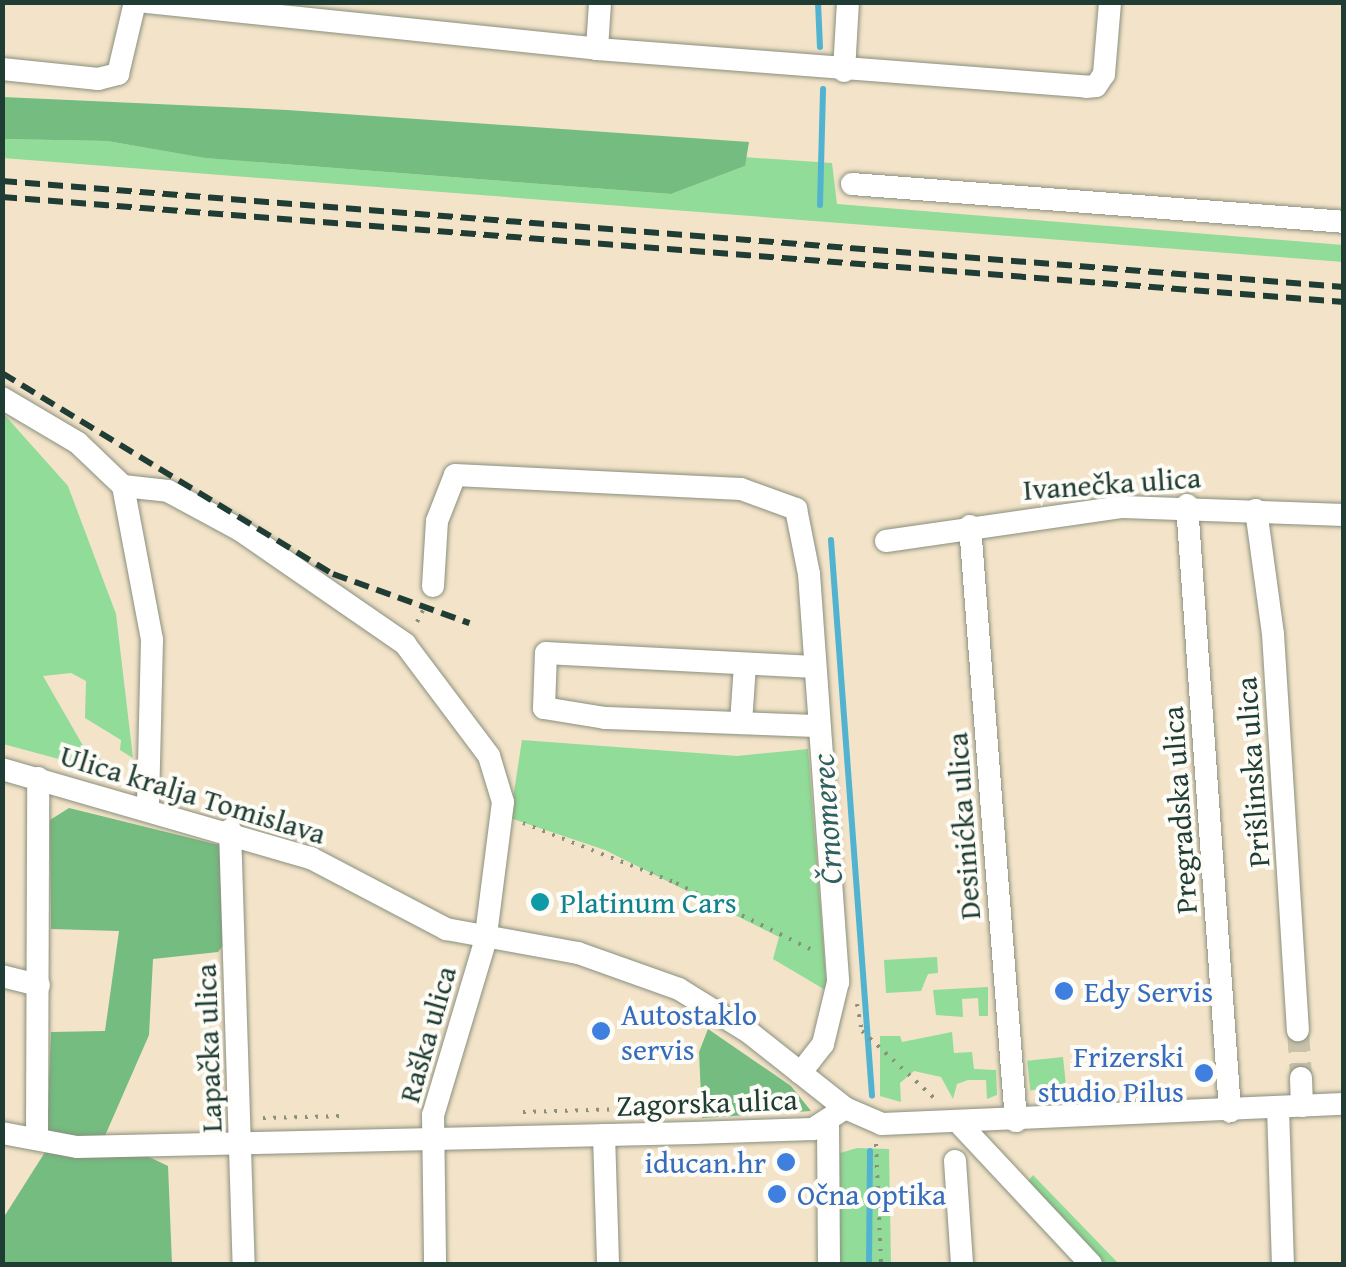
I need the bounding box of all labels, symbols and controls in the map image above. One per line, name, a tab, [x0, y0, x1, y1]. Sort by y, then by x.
street label: Ivanečka ulica	[1022, 459, 1202, 507]
street label: Prišlinska ulica	[1227, 675, 1277, 869]
street label: Pregradska ulica	[1154, 705, 1204, 915]
street label: Desinićka ulica	[938, 731, 988, 921]
street label: Ulica kralja Tomislava	[56, 736, 330, 852]
water label: Črnomerec	[803, 752, 851, 886]
place label: Platinum Cars	[560, 884, 737, 920]
marker: Platinum Cars	[529, 891, 551, 913]
street label: Raška ulica	[390, 962, 464, 1106]
street label: Lapačka ulica	[187, 963, 229, 1133]
place label: Edy Servis	[1084, 973, 1213, 1009]
marker: Edy Servis	[1053, 980, 1075, 1002]
place label: Autostaklo servis	[621, 996, 757, 1066]
marker: Autostaklo servis	[590, 1020, 612, 1042]
place label: Frizerski studio Pilus	[1038, 1038, 1184, 1108]
marker: Frizerski studio Pilus	[1193, 1062, 1215, 1084]
street label: Zagorska ulica	[616, 1081, 798, 1123]
place label: iducan.hr	[645, 1144, 766, 1180]
marker: iducan.hr	[775, 1151, 797, 1173]
place label: Očna optika	[797, 1176, 946, 1212]
marker: Očna optika	[766, 1183, 788, 1205]

